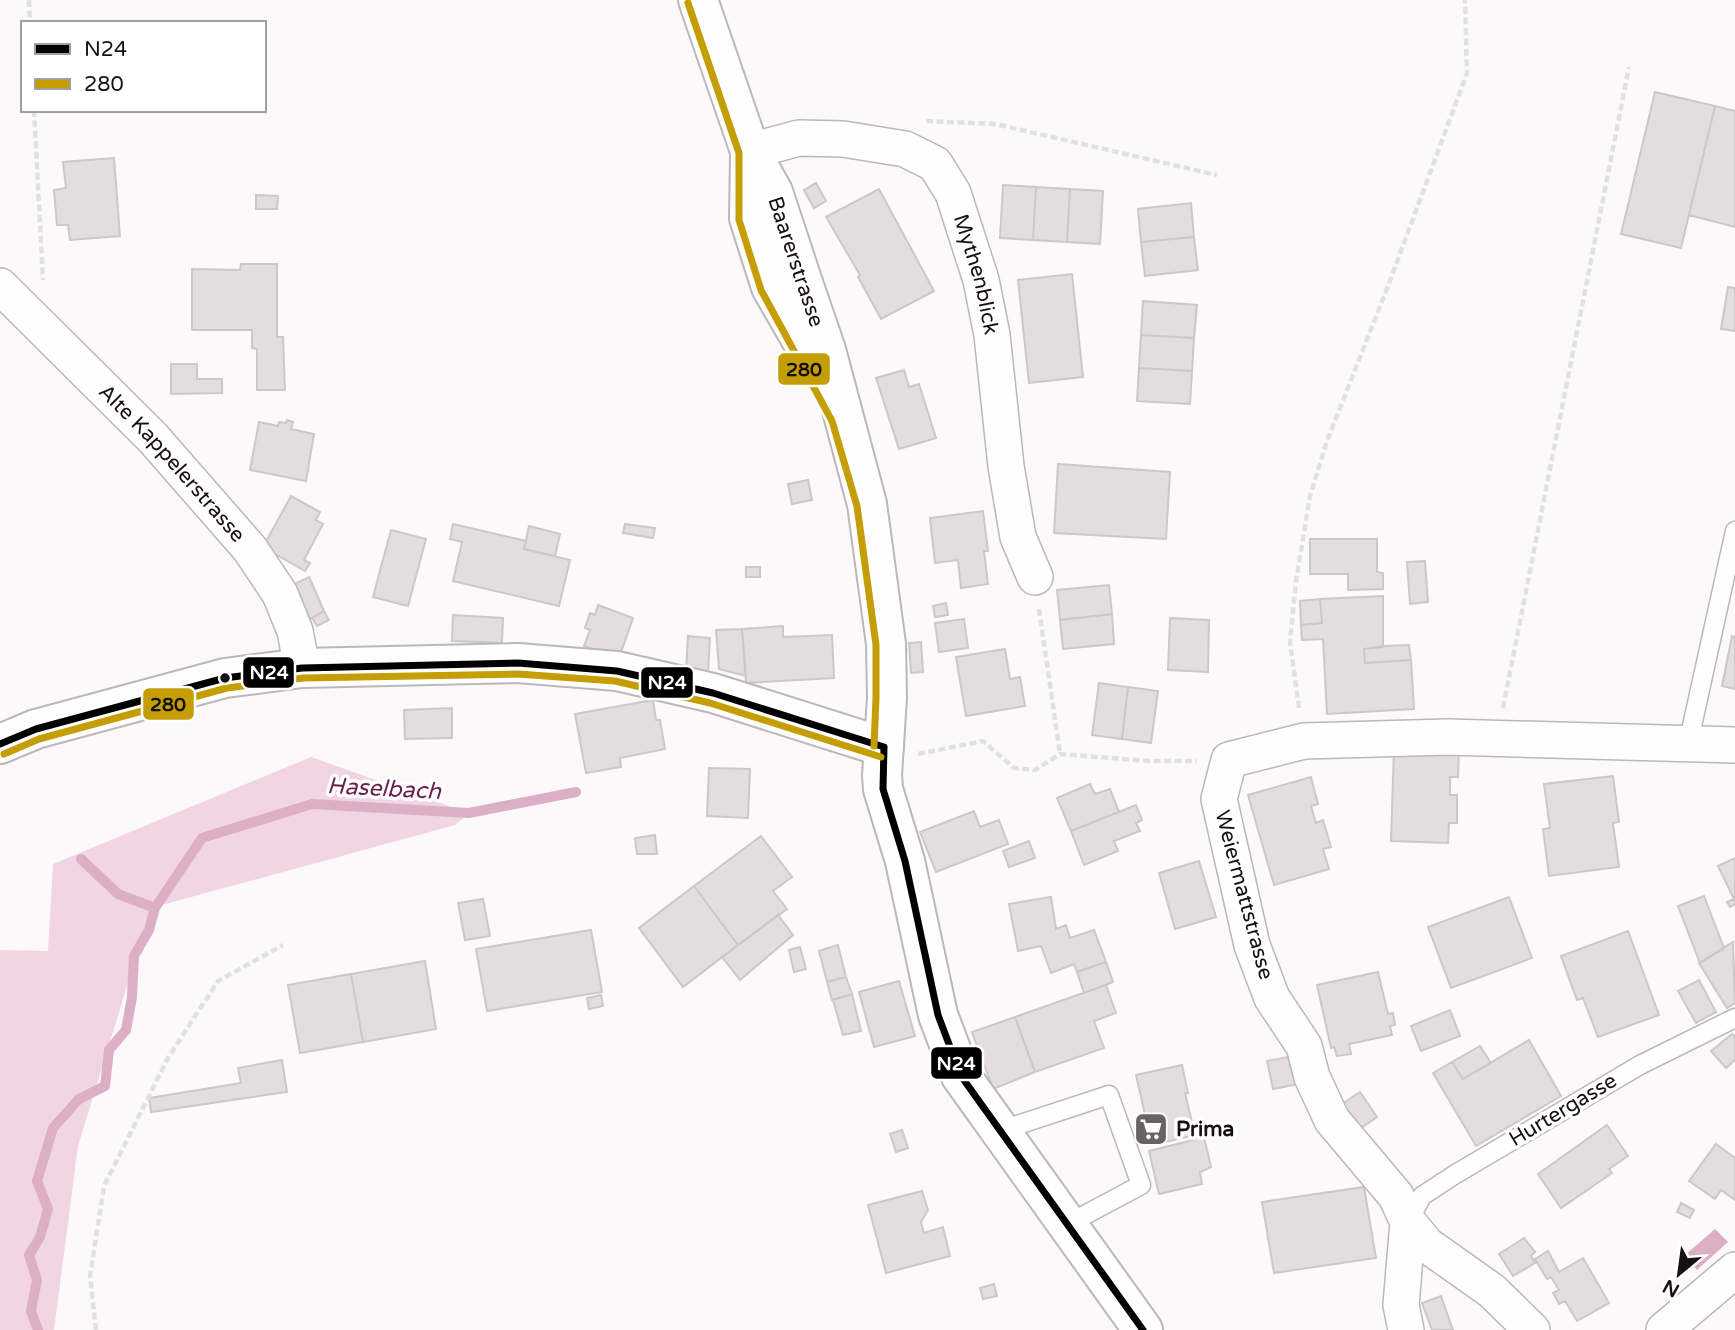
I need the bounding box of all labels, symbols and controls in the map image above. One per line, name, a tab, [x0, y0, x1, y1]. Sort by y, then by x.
legend	[21, 21, 266, 112]
text: N24	[84, 37, 127, 62]
text: 280	[84, 72, 124, 97]
street label: Baarerstrasse	[763, 193, 830, 330]
street label: Mythenblick	[948, 211, 1004, 337]
line badge: 280	[777, 352, 831, 386]
text: 280	[786, 359, 822, 381]
street label: Alte Kappelerstrasse	[94, 379, 251, 547]
line badge: N24	[242, 656, 295, 689]
text: N24	[249, 662, 289, 684]
line badge: N24	[640, 666, 694, 699]
unlabelled marker	[218, 671, 232, 685]
text: N24	[647, 672, 687, 694]
line badge: 280	[142, 687, 195, 721]
text: 280	[150, 694, 186, 716]
water label: Haselbach	[326, 772, 443, 806]
street label: Weiermattstrasse	[1209, 808, 1279, 982]
line badge: N24	[930, 1046, 983, 1080]
text: N24	[936, 1053, 976, 1075]
street label: Hurtergasse	[1505, 1068, 1621, 1152]
supermarket icon: Prima	[1132, 1110, 1170, 1148]
place label: Prima	[1176, 1117, 1234, 1142]
north arrow	[1644, 1239, 1714, 1309]
text: N	[1659, 1275, 1683, 1301]

